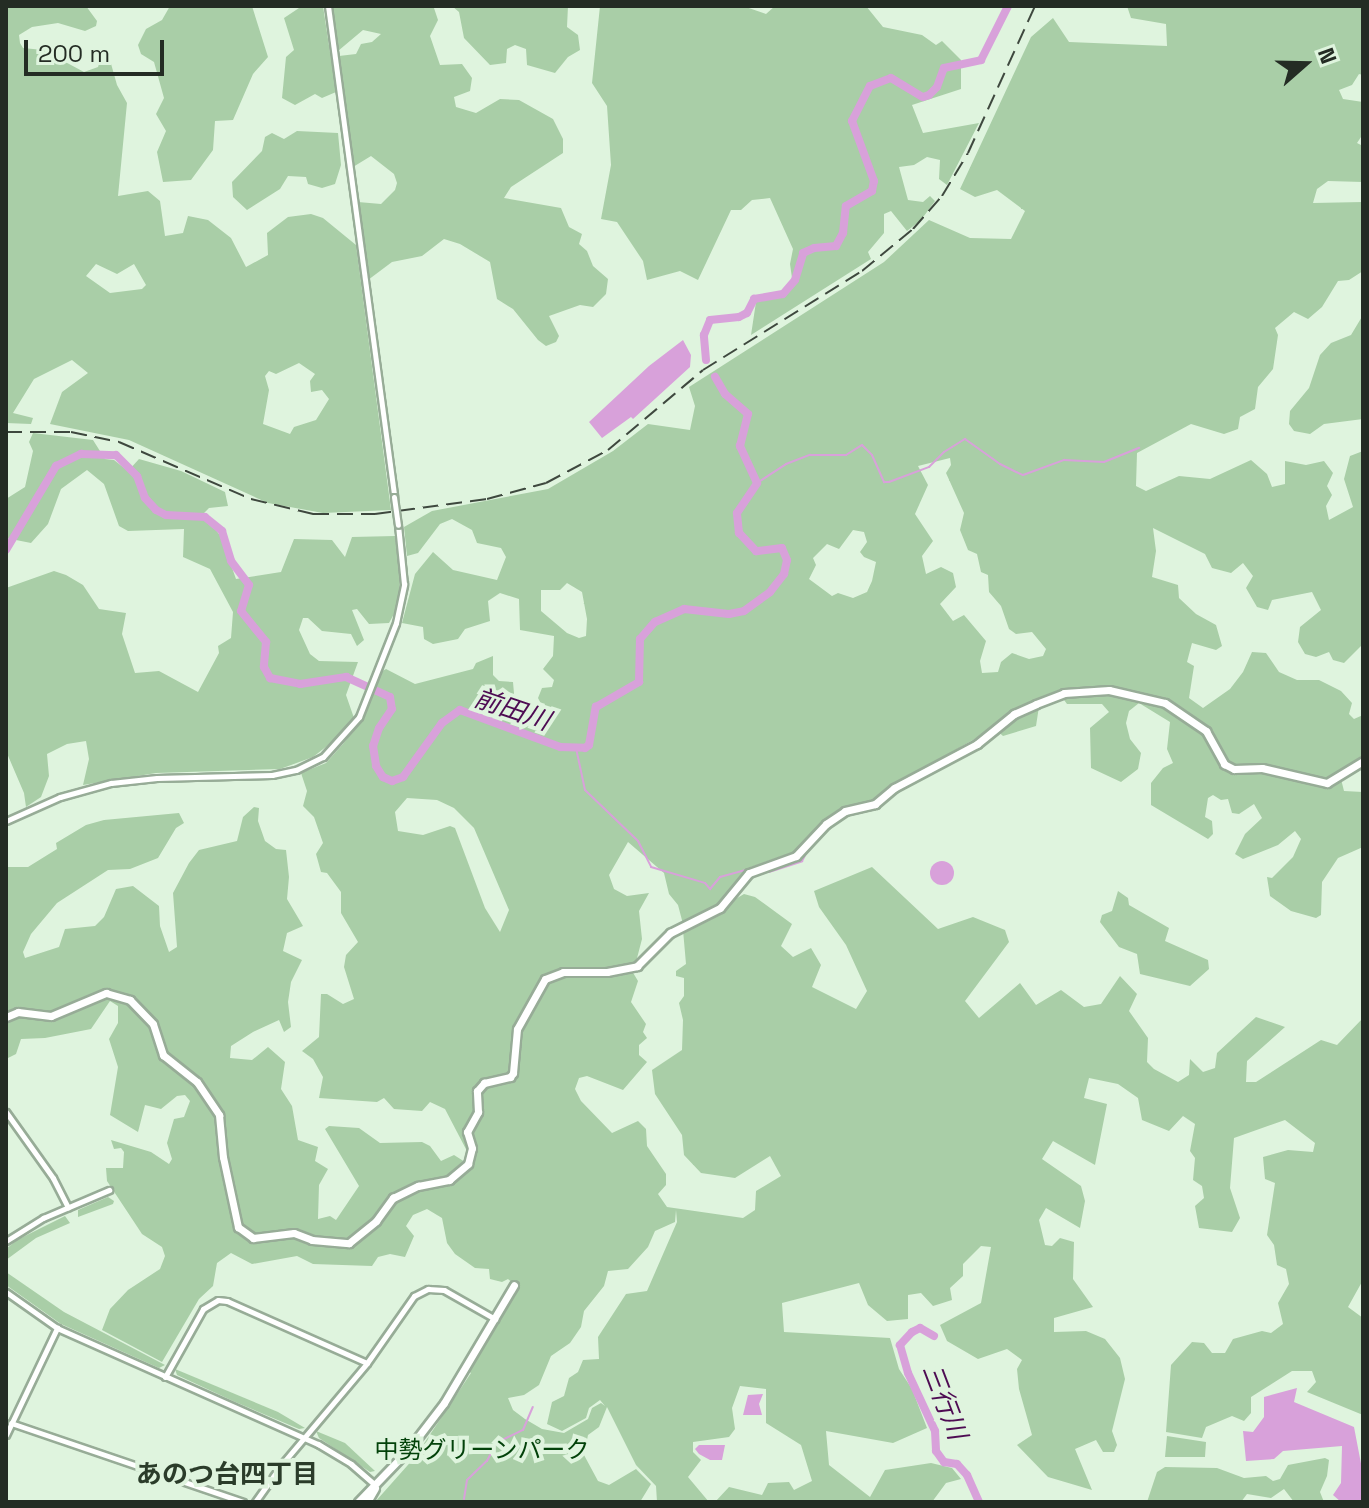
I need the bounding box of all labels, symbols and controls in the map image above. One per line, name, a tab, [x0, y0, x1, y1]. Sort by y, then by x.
scale bar	[28, 24, 168, 74]
north arrow	[1265, 24, 1345, 104]
text: 200 m	[38, 38, 110, 69]
text: N	[1312, 44, 1343, 68]
water label: 前田川	[470, 683, 554, 737]
water label: 三行川	[915, 1360, 973, 1444]
park label: 中勢グリーンパーク	[374, 1436, 590, 1464]
district label: あのつ台四丁目	[136, 1459, 318, 1491]

